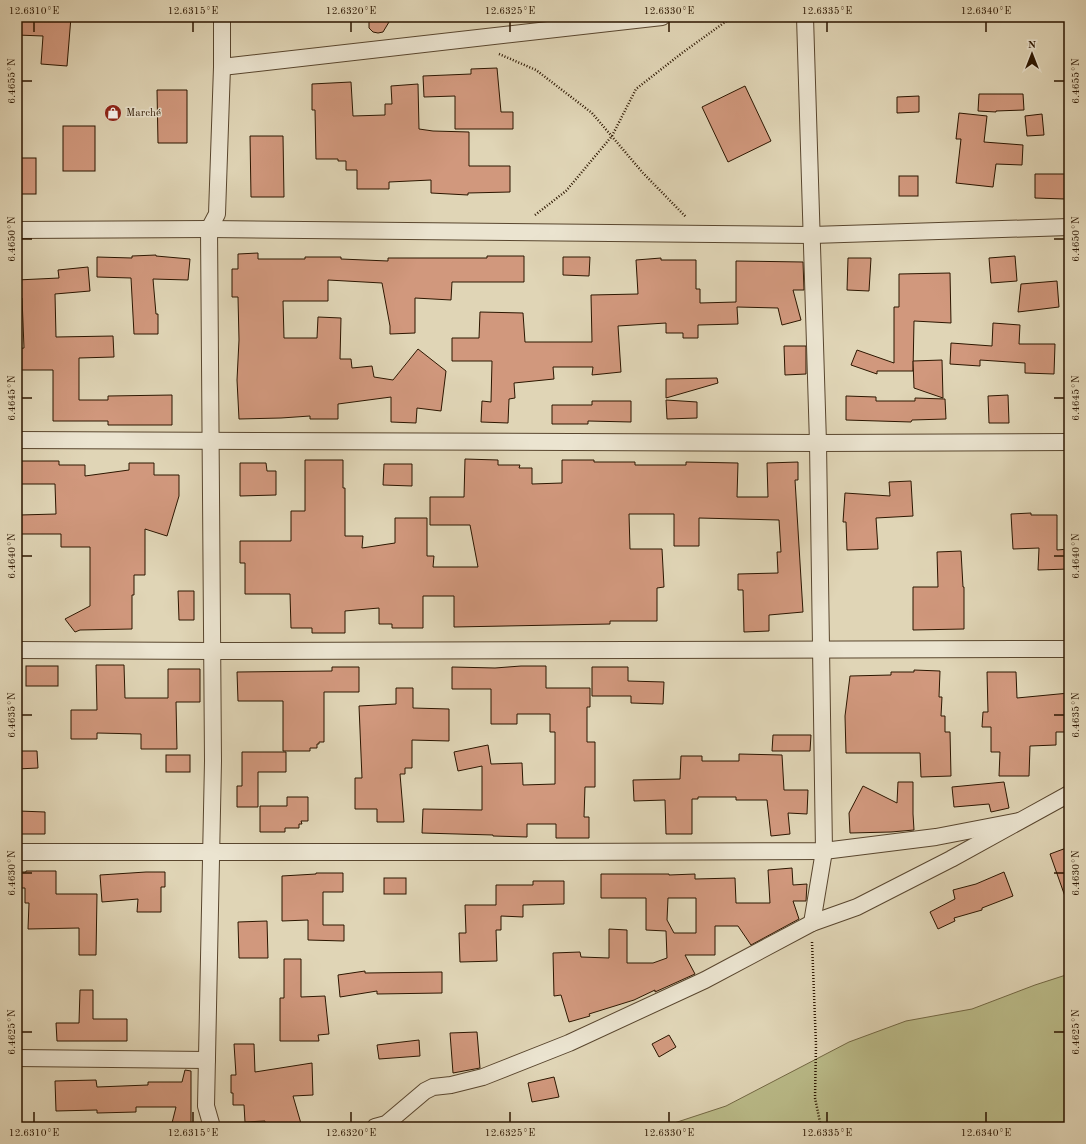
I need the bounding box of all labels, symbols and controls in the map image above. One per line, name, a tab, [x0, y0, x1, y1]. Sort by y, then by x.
text: 12.6310°E	[9, 6, 59, 16]
text: 12.6315°E	[168, 6, 218, 16]
text: 12.6320°E	[326, 6, 376, 16]
text: 12.6325°E	[485, 6, 535, 16]
text: 12.6330°E	[644, 6, 694, 16]
text: 12.6335°E	[802, 6, 852, 16]
text: 12.6340°E	[961, 6, 1011, 16]
north arrow	[1012, 34, 1052, 74]
text: N	[1028, 40, 1037, 51]
text: 6.4655°N	[7, 58, 17, 104]
text: 6.4655°N	[1071, 58, 1081, 104]
shop icon: Marché	[103, 103, 123, 123]
place label: Marché	[126, 108, 161, 119]
text: 6.4650°N	[7, 216, 17, 262]
text: 6.4650°N	[1071, 216, 1081, 262]
text: 6.4645°N	[7, 375, 17, 421]
text: 6.4645°N	[1071, 375, 1081, 421]
text: 6.4640°N	[7, 533, 17, 579]
text: 6.4640°N	[1071, 533, 1081, 579]
text: 6.4635°N	[7, 692, 17, 738]
text: 6.4635°N	[1071, 692, 1081, 738]
text: 6.4630°N	[7, 850, 17, 896]
text: 6.4630°N	[1071, 850, 1081, 896]
text: 6.4625°N	[7, 1009, 17, 1055]
text: 6.4625°N	[1071, 1009, 1081, 1055]
text: 12.6310°E	[9, 1128, 59, 1138]
text: 12.6315°E	[168, 1128, 218, 1138]
text: 12.6320°E	[326, 1128, 376, 1138]
text: 12.6325°E	[485, 1128, 535, 1138]
text: 12.6330°E	[644, 1128, 694, 1138]
text: 12.6335°E	[802, 1128, 852, 1138]
text: 12.6340°E	[961, 1128, 1011, 1138]

